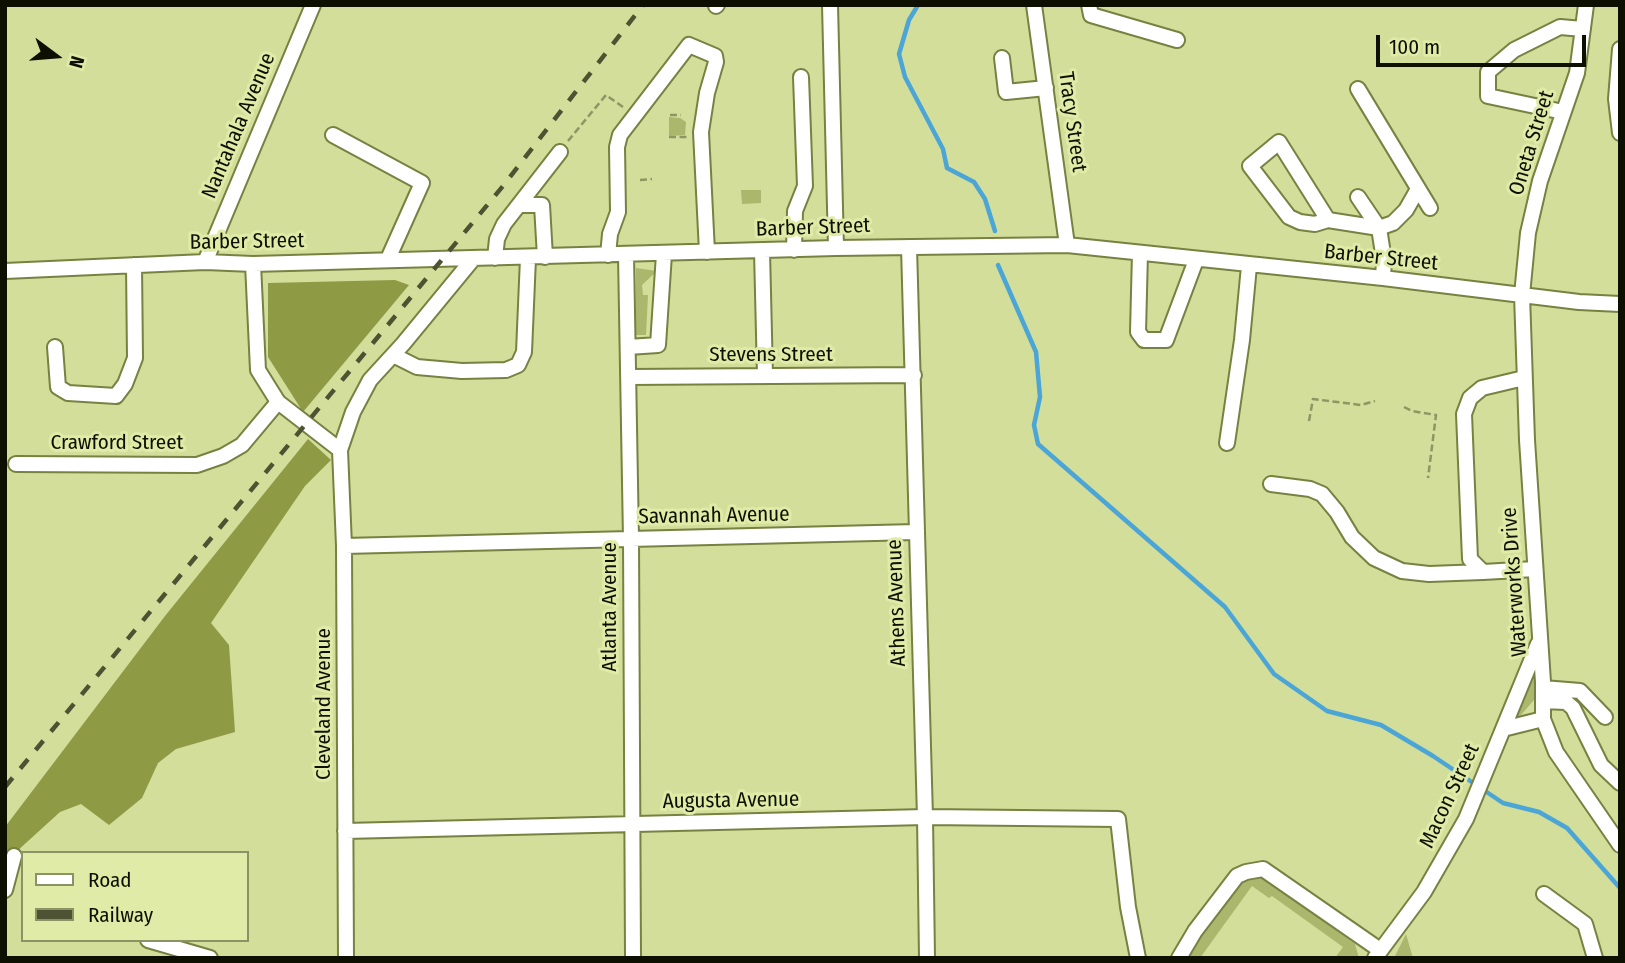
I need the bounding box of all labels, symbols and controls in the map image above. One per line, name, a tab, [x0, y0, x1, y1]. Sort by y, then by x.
north arrow	[21, 21, 91, 91]
scale bar	[1380, 21, 1590, 65]
text: 100 m	[1389, 34, 1440, 60]
street label: Nantahala Avenue	[197, 49, 281, 203]
text: N	[64, 53, 89, 71]
street label: Tracy Street	[1052, 70, 1092, 174]
street label: Oneta Street	[1504, 88, 1560, 198]
street label: Barber Street	[755, 213, 871, 243]
street label: Barber Street	[190, 228, 304, 256]
street label: Barber Street	[1323, 239, 1439, 277]
street label: Stevens Street	[709, 342, 833, 368]
street label: Crawford Street	[51, 430, 183, 456]
street label: Savannah Avenue	[638, 502, 790, 530]
street label: Waterworks Drive	[1497, 506, 1533, 658]
street label: Athens Avenue	[882, 539, 912, 667]
street label: Atlanta Avenue	[597, 542, 623, 672]
street label: Cleveland Avenue	[311, 628, 337, 780]
street label: Macon Street	[1415, 740, 1485, 852]
street label: Augusta Avenue	[662, 787, 800, 815]
legend	[21, 851, 248, 942]
text: Road	[88, 867, 132, 893]
text: Railway	[88, 902, 153, 928]

